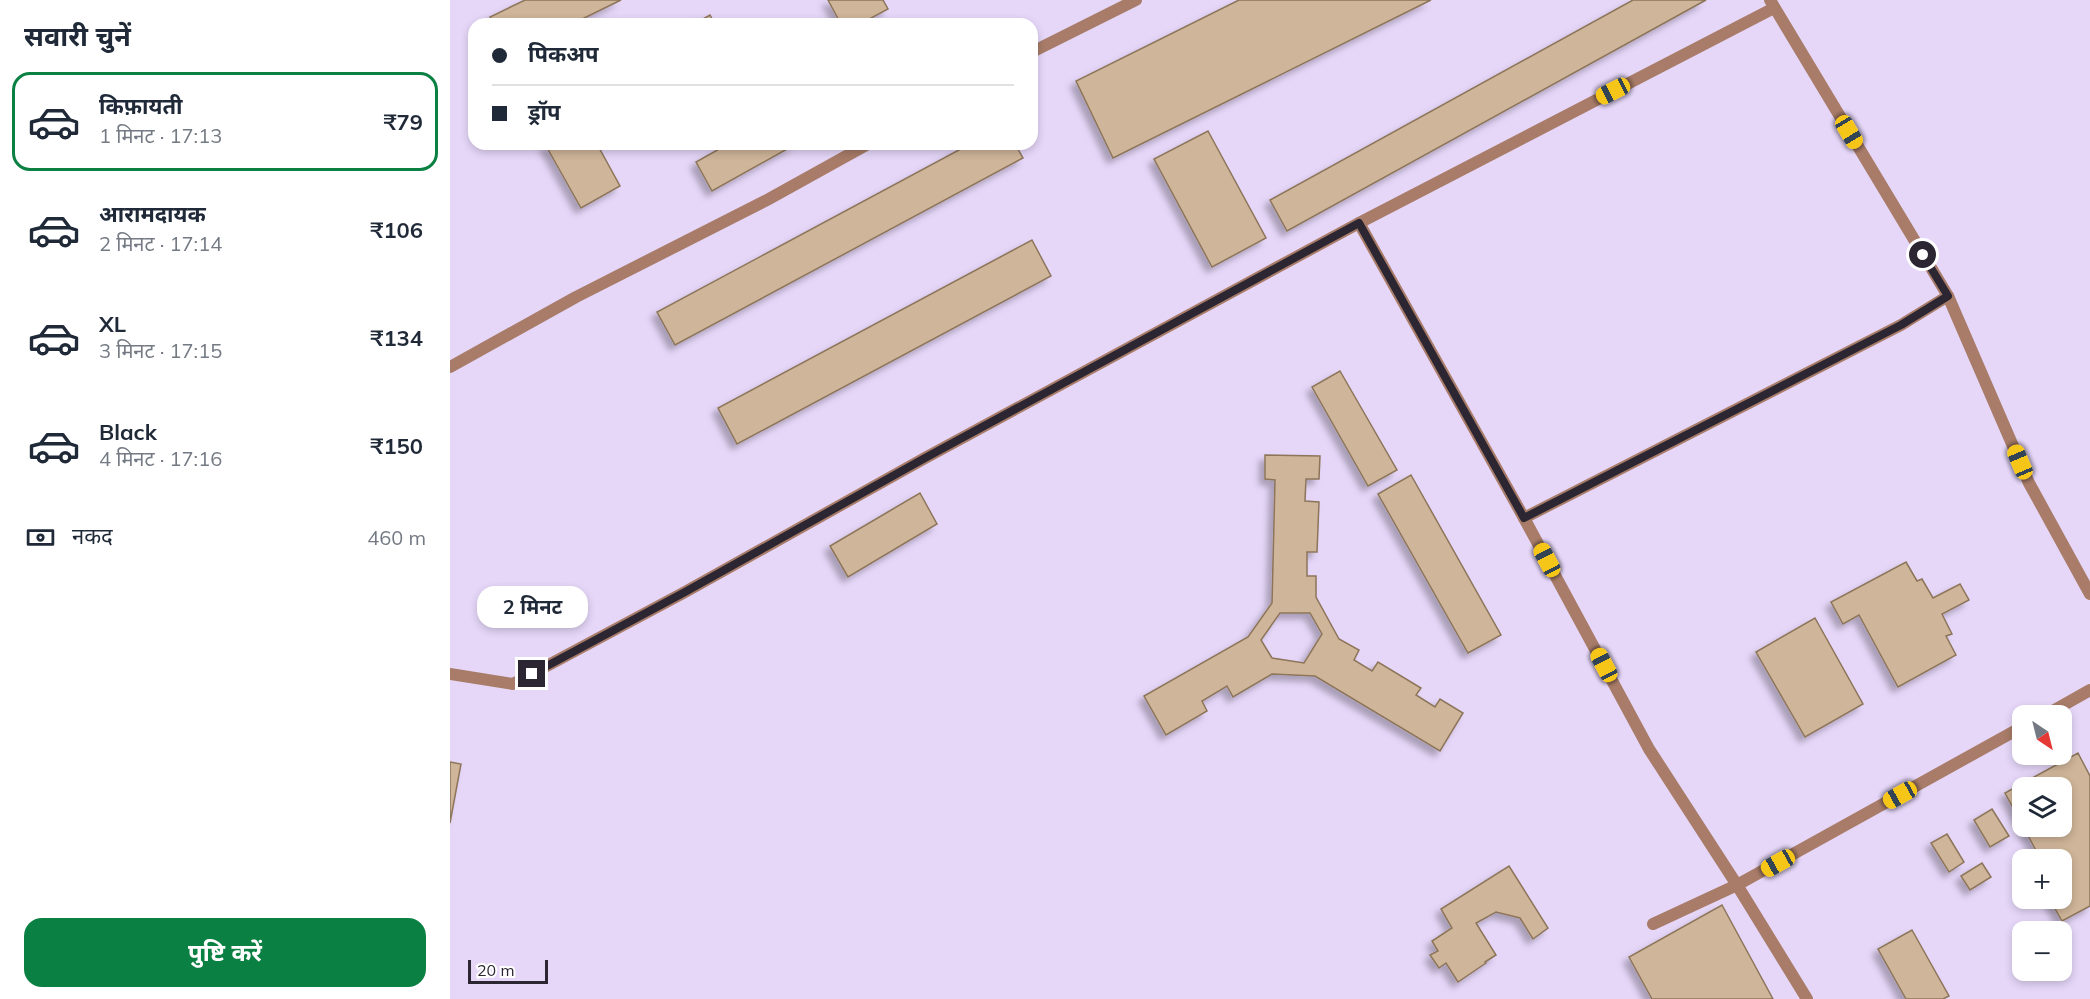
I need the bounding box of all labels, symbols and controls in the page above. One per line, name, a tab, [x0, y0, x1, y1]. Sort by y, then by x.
text: सवारी चुनें	[24, 19, 131, 53]
text: पिकअप	[528, 40, 599, 68]
car	[1593, 75, 1633, 107]
text: किफ़ायती	[99, 92, 183, 120]
icon: car	[27, 95, 81, 149]
text: ड्रॉप	[528, 98, 561, 126]
text: ₹79	[383, 108, 423, 136]
car	[1832, 112, 1866, 152]
text: 1 मिनट · 17:13	[99, 123, 222, 148]
text: आरामदायक	[99, 200, 206, 228]
icon: car	[27, 203, 81, 257]
text: ₹106	[370, 216, 423, 244]
text: 2 मिनट · 17:14	[99, 231, 222, 256]
route start	[1909, 241, 1936, 268]
text: XL	[99, 310, 126, 338]
icon: car	[27, 311, 81, 365]
text: ₹134	[370, 324, 423, 352]
text: 3 मिनट · 17:15	[99, 338, 222, 363]
text: Black	[99, 418, 157, 446]
icon: car	[27, 419, 81, 473]
text: ₹150	[370, 432, 423, 460]
car	[2005, 442, 2035, 482]
text: 4 मिनट · 17:16	[99, 446, 222, 471]
icon: cash	[24, 521, 57, 554]
text: नकद	[72, 522, 113, 550]
text: 460 m	[367, 525, 426, 550]
car	[1531, 540, 1563, 580]
callout: 2 मिनट	[476, 587, 588, 629]
text: 2 मिनट	[503, 594, 562, 619]
car	[1588, 645, 1620, 685]
route end	[518, 660, 545, 687]
north arrow	[2012, 705, 2072, 765]
map controls	[2012, 705, 2072, 981]
button: layers	[2012, 777, 2072, 837]
car	[1880, 778, 1920, 812]
car	[1758, 846, 1798, 880]
button: +	[2012, 849, 2072, 909]
button: पुष्टि करें	[24, 918, 426, 987]
button: −	[2012, 921, 2072, 981]
scale bar	[468, 957, 548, 984]
text: 20 m	[477, 960, 514, 980]

